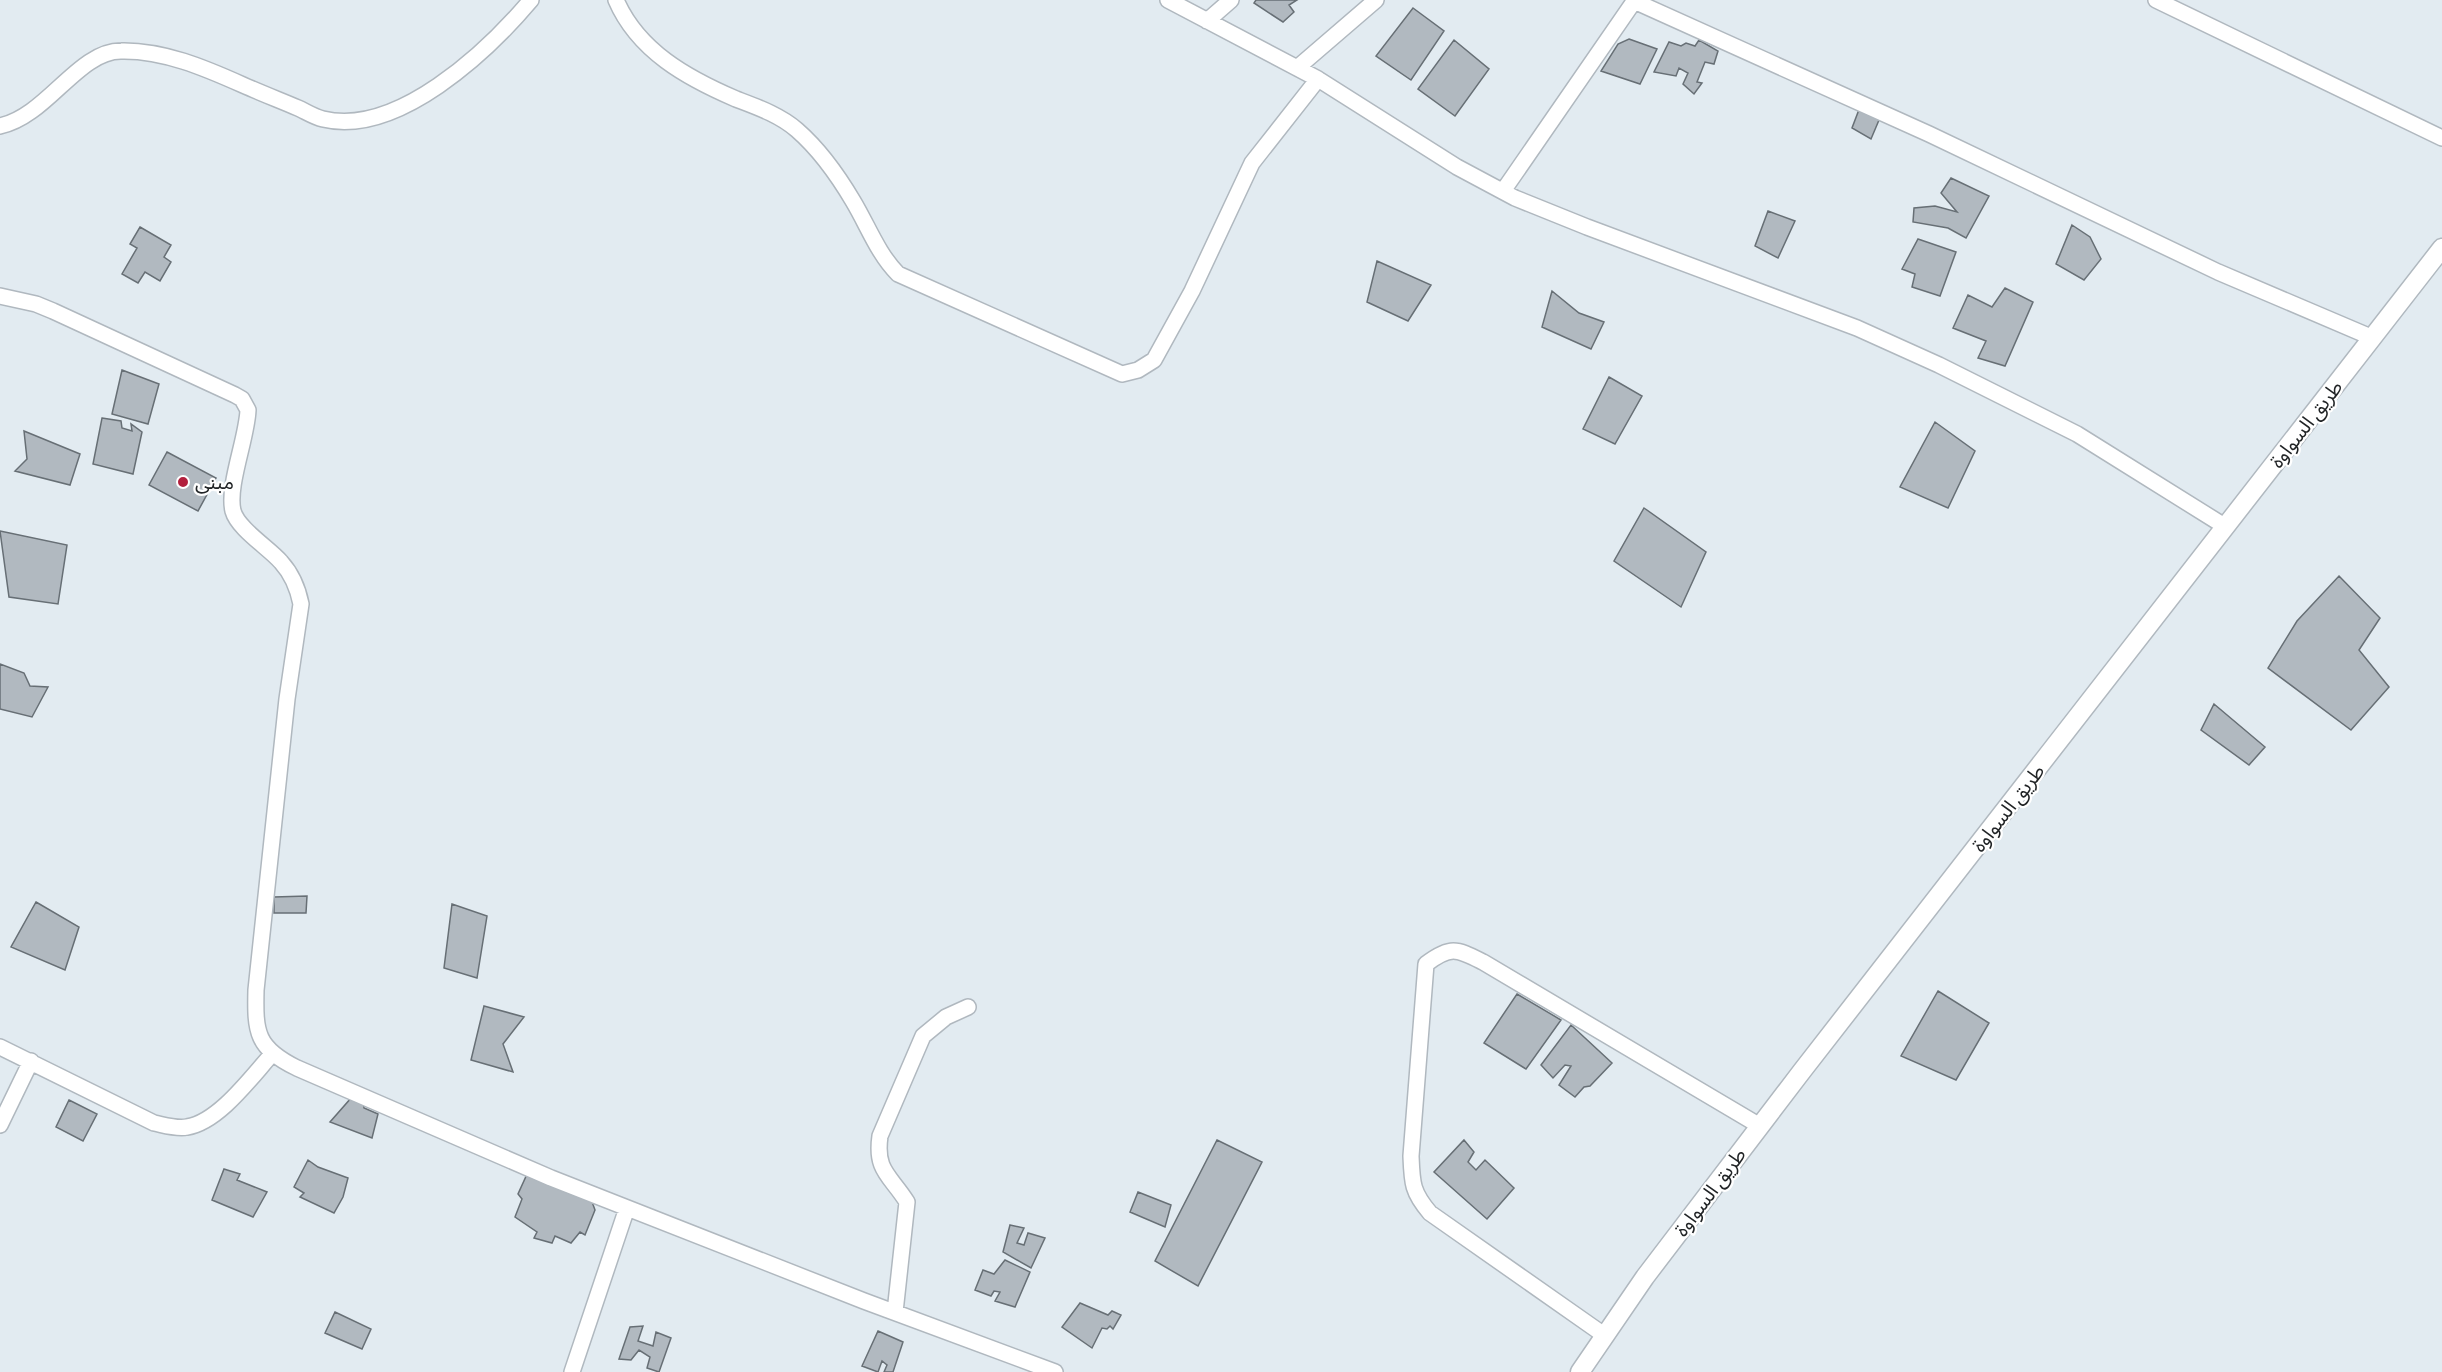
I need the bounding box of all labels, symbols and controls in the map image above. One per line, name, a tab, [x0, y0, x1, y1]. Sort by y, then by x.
street label: طريق السواوة	[2265, 376, 2348, 473]
place label: مبنى	[195, 471, 234, 495]
marker: مبنى	[176, 475, 190, 489]
street label: طريق السواوة	[1967, 760, 2050, 857]
street label: طريق السواوة	[1670, 1144, 1752, 1242]

